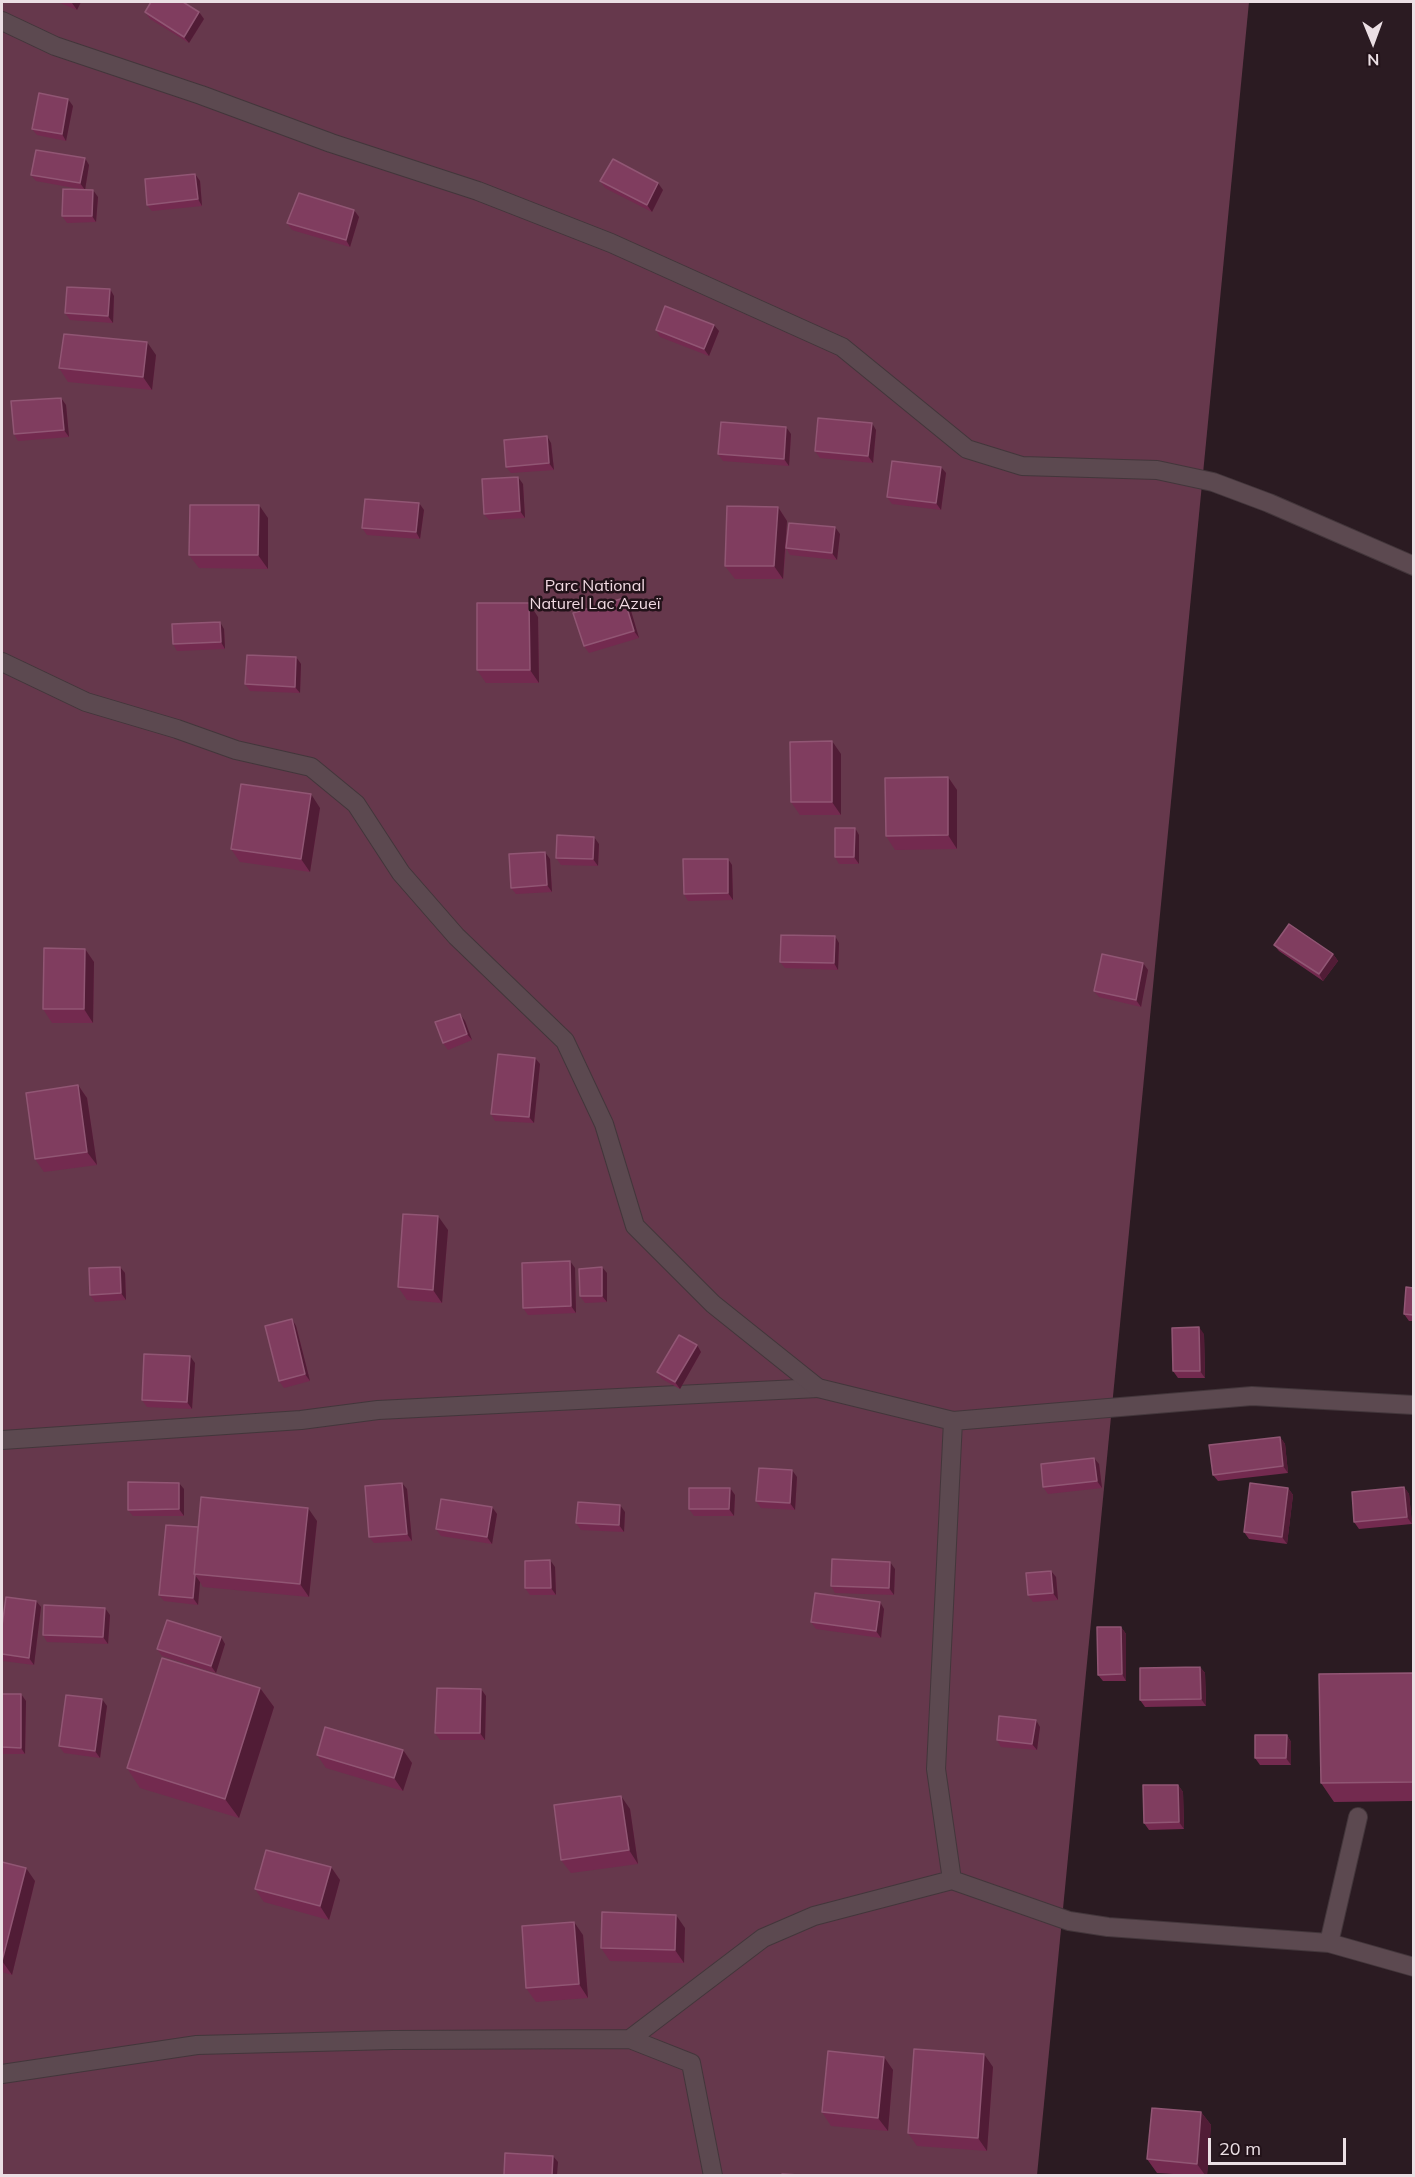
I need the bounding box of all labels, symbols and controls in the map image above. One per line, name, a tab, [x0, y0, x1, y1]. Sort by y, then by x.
north arrow	[1343, 12, 1403, 72]
text: N	[1367, 50, 1380, 70]
park label: Parc National Naturel Lac Azueï	[530, 576, 660, 614]
scale bar	[1211, 2126, 1349, 2164]
text: 20 m	[1219, 2137, 1261, 2160]

